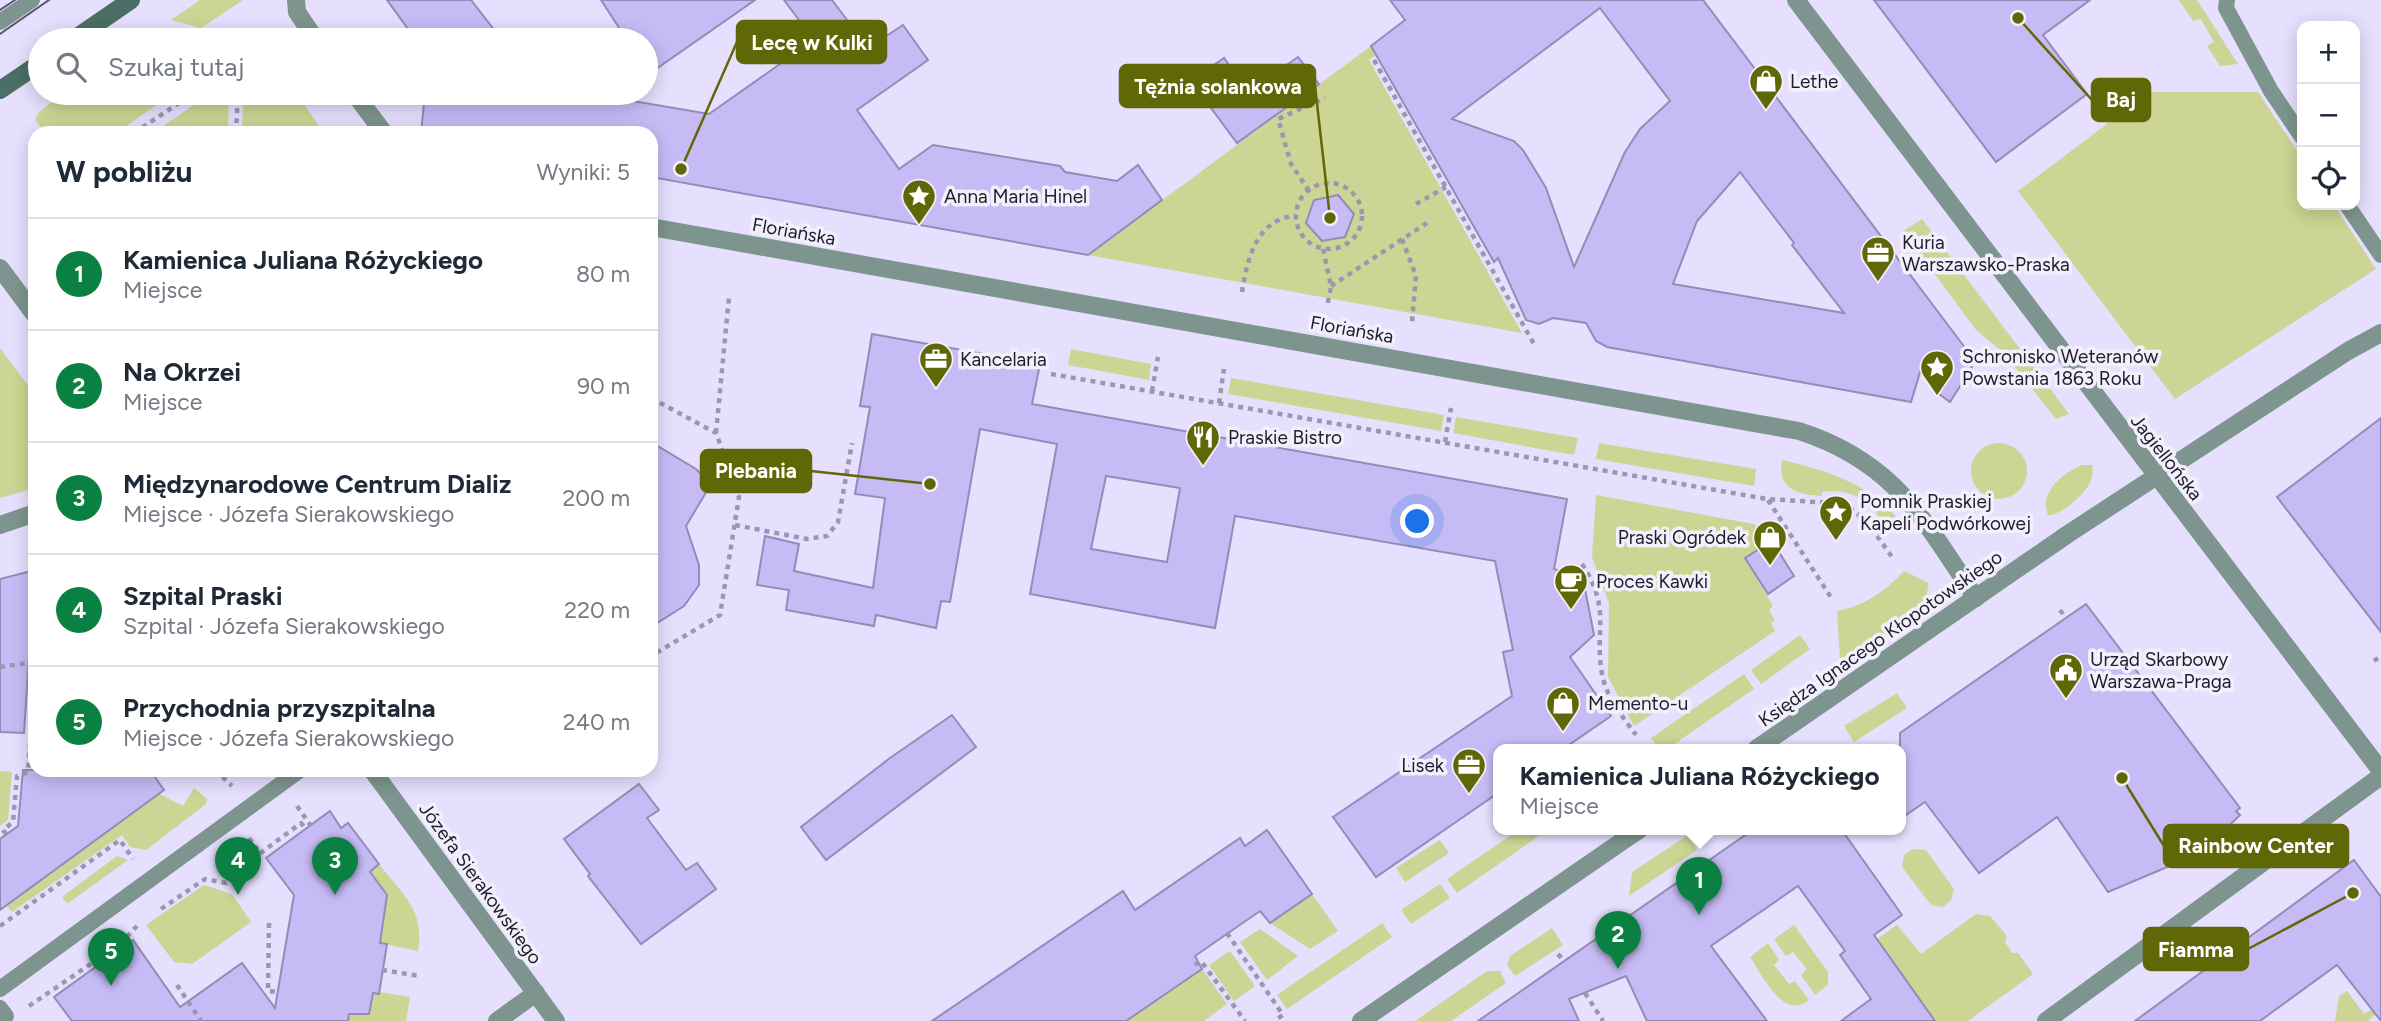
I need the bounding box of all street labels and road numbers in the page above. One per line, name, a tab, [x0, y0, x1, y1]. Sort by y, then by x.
street label: Floriańska	[750, 213, 837, 250]
street label: Floriańska	[1308, 311, 1395, 348]
street label: Jagiellońska	[2126, 410, 2207, 505]
street label: Księdza Ignacego Kłopotowskiego	[1754, 545, 2007, 732]
street label: Józefa Sierakowskiego	[414, 798, 547, 969]

